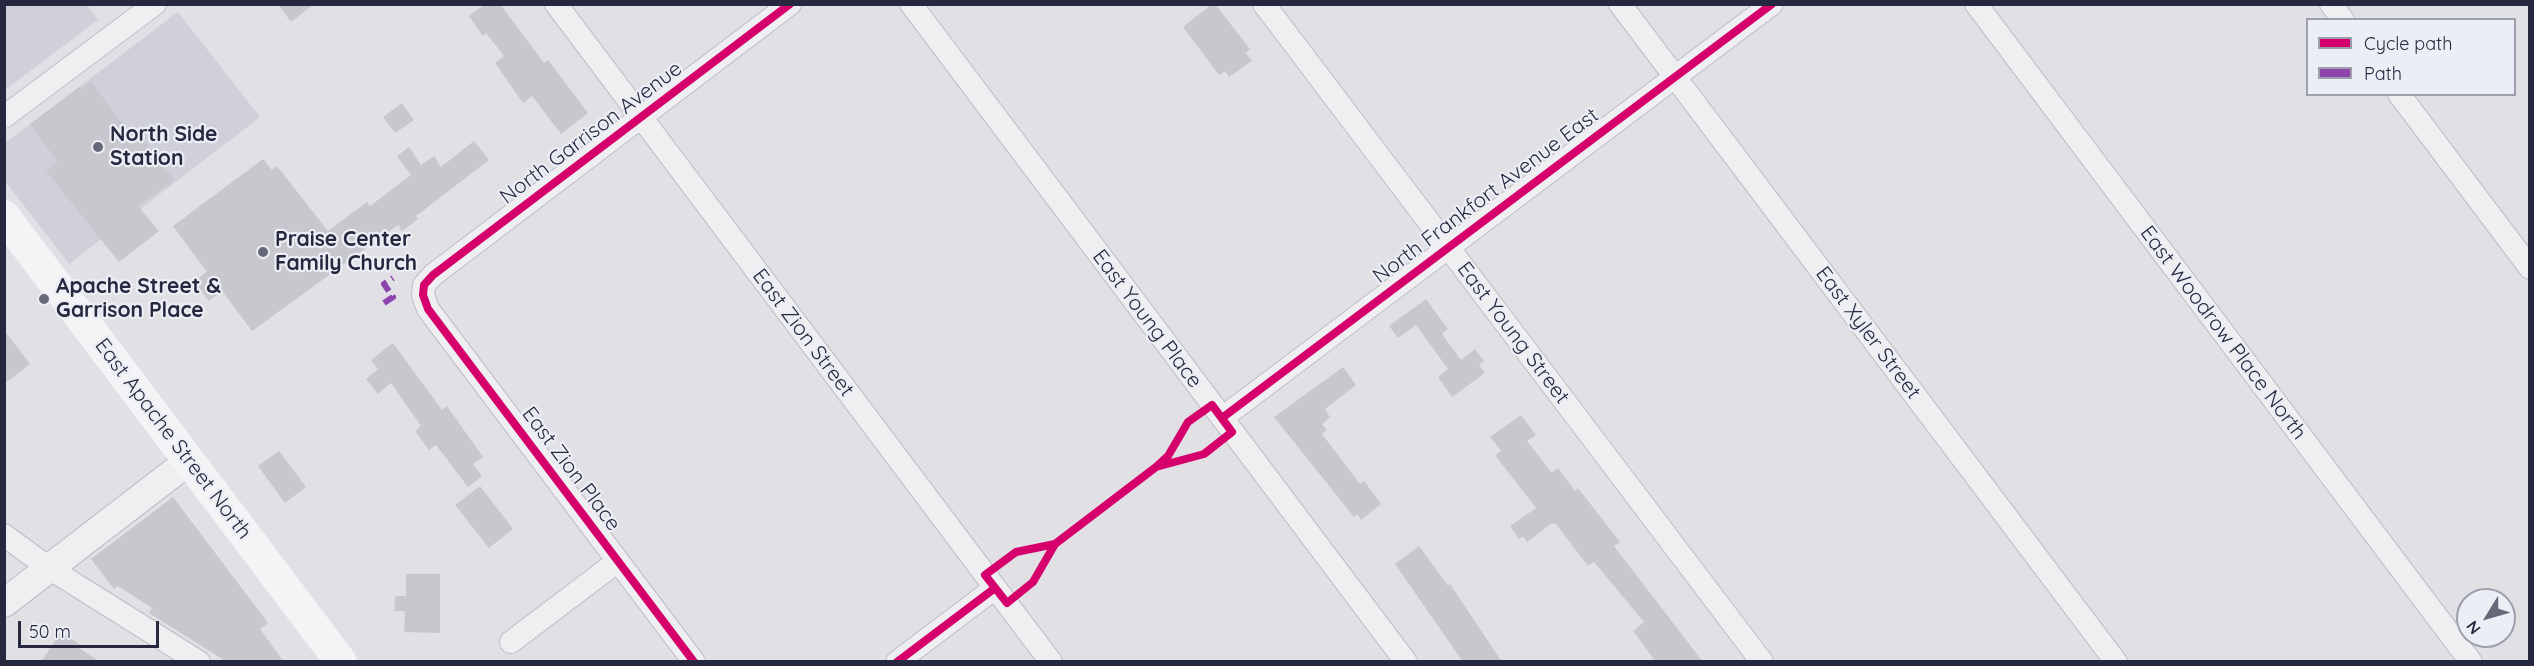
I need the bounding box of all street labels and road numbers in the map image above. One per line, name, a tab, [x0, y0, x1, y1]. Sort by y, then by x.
street label: North Garrison Avenue	[495, 56, 687, 210]
street label: North Frankfort Avenue East	[1368, 103, 1604, 289]
street label: East Woodrow Place North	[2134, 221, 2312, 445]
street label: East Young Place	[1087, 245, 1207, 393]
street label: East Young Street	[1451, 257, 1575, 409]
street label: East Xyler Street	[1810, 262, 1926, 404]
street label: East Zion Street	[747, 264, 859, 402]
street label: East Apache Street North	[89, 334, 257, 544]
street label: East Zion Place	[516, 402, 626, 536]

